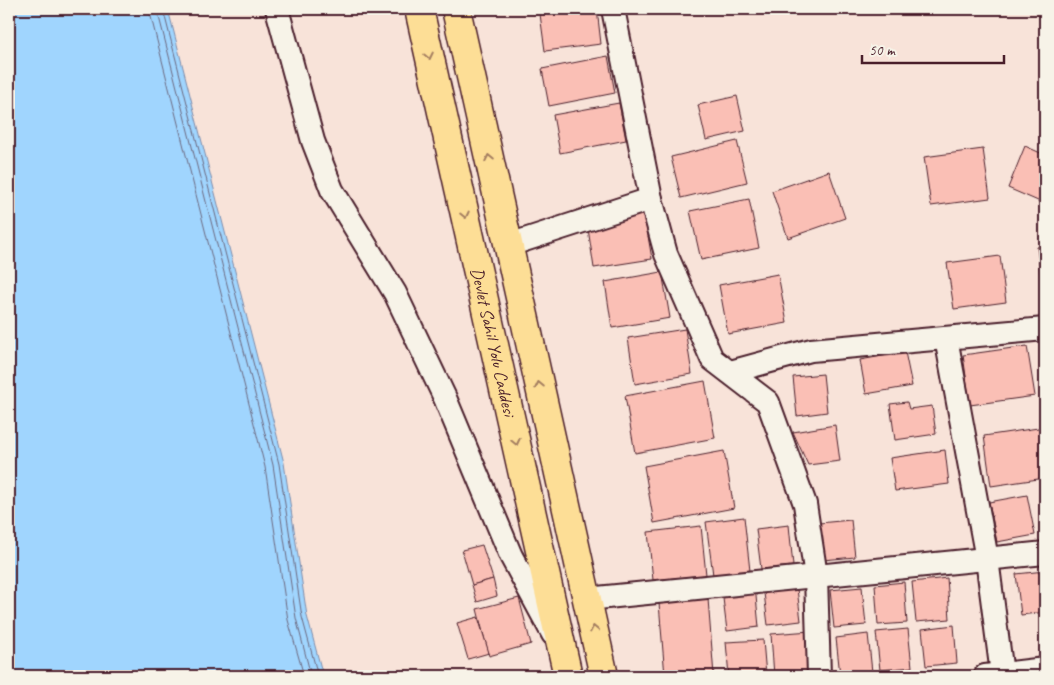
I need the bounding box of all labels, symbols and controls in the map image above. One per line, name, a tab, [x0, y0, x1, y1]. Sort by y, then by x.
scale bar	[862, 32, 1004, 64]
text: 50 m	[869, 41, 896, 60]
one-way arrow	[424, 52, 434, 61]
one-way arrow	[484, 153, 495, 162]
one-way arrow	[459, 211, 470, 219]
street label: Devlet Sahil Yolu Caddesi	[466, 265, 521, 421]
one-way arrow	[535, 380, 545, 389]
one-way arrow	[510, 437, 521, 446]
one-way arrow	[589, 624, 599, 633]

